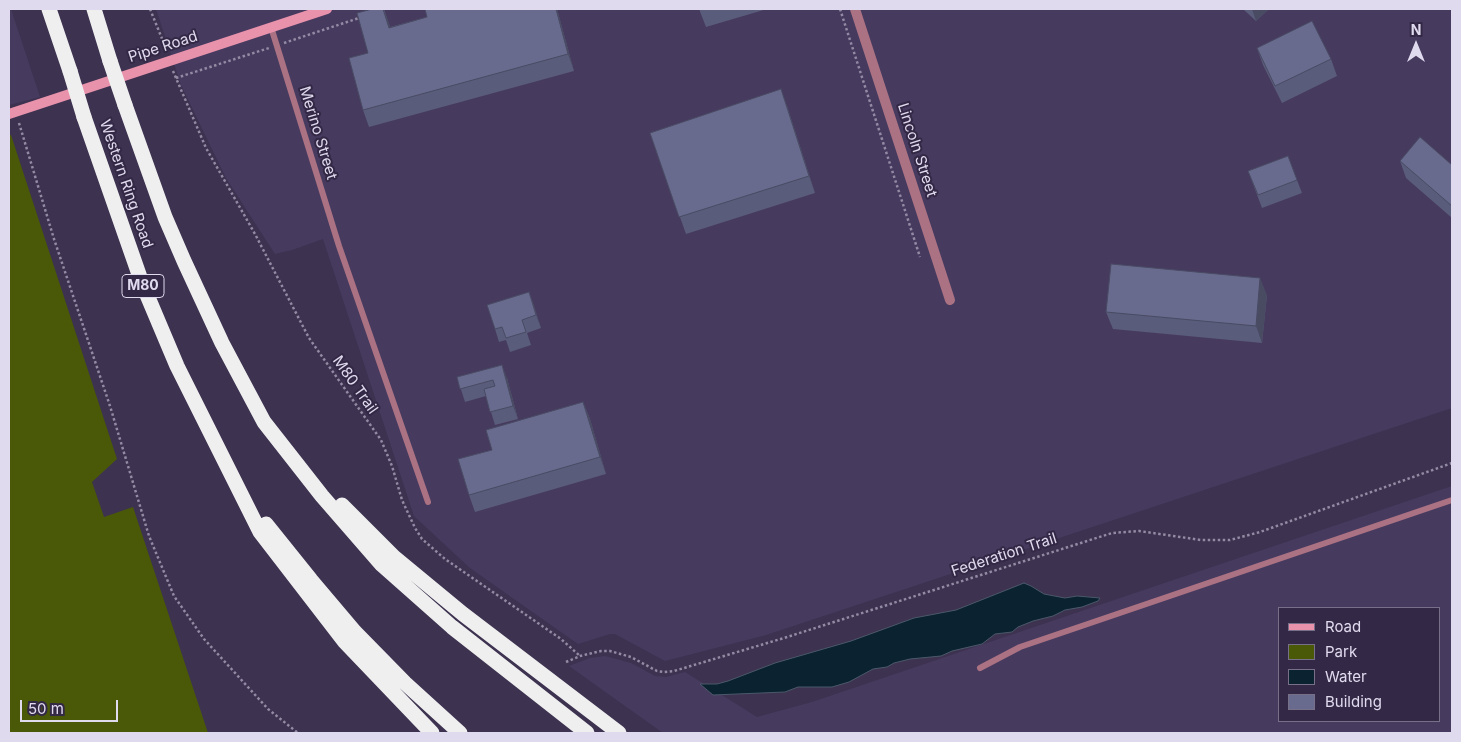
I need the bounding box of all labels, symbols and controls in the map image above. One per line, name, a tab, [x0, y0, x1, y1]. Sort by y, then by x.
north arrow	[1391, 20, 1441, 70]
text: N	[1411, 21, 1421, 38]
street label: Pipe Road	[126, 27, 200, 67]
street label: Merino Street	[295, 84, 341, 182]
street label: Lincoln Street	[893, 101, 941, 199]
street label: Western Ring Road	[96, 117, 156, 251]
road number: M80	[122, 274, 164, 298]
street label: M80 Trail	[329, 353, 381, 417]
street label: Federation Trail	[949, 529, 1059, 581]
legend	[1278, 607, 1441, 722]
text: Road	[1325, 617, 1361, 636]
text: Park	[1325, 642, 1357, 661]
text: Water	[1325, 667, 1367, 686]
scale bar	[22, 690, 120, 722]
text: Building	[1325, 692, 1382, 711]
text: 50 m	[28, 699, 64, 718]

